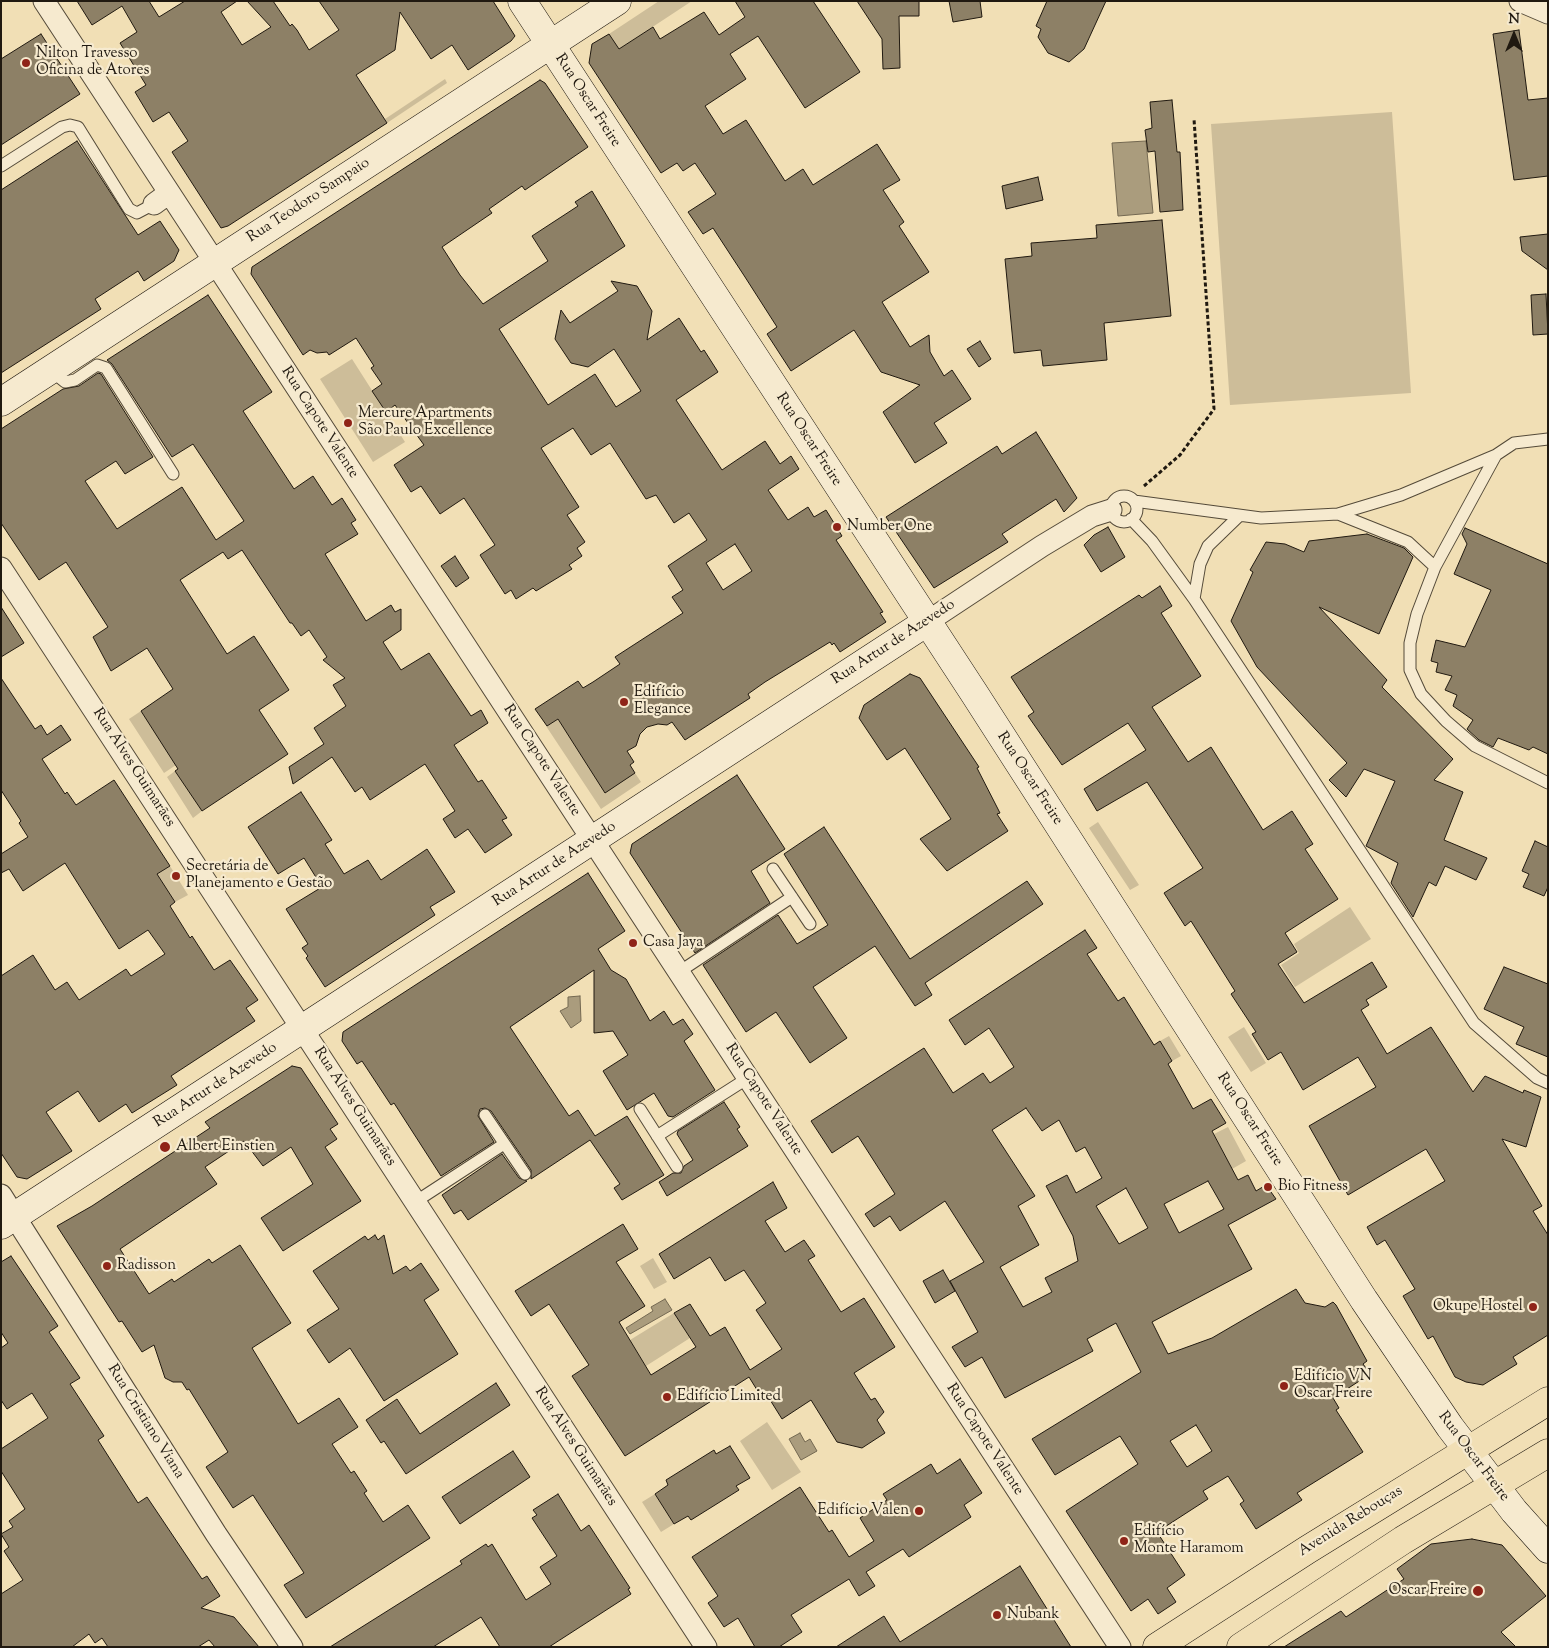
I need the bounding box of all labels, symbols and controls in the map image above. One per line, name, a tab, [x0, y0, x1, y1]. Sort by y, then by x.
north arrow	[1489, 10, 1539, 60]
text: N	[1508, 10, 1520, 30]
place label: Nilton Travesso Oficina de Atores	[36, 45, 149, 80]
street label: Rua Oscar Freire	[550, 51, 624, 151]
marker: Nilton Travesso Oficina de Atores	[20, 57, 32, 69]
street label: Rua Teodoro Sampaio	[244, 155, 374, 247]
street label: Rua Capote Valente	[276, 364, 362, 482]
street label: Rua Oscar Freire	[771, 390, 845, 490]
place label: Mercure Apartments São Paulo Excellence	[358, 405, 493, 440]
marker: Mercure Apartments São Paulo Excellence	[342, 417, 354, 429]
place label: Number One	[847, 518, 932, 536]
marker: Number One	[831, 521, 843, 533]
street label: Rua Artur de Azevedo	[829, 596, 959, 690]
place label: Edifício Elegance	[634, 684, 691, 719]
marker: Edifício Elegance	[618, 696, 630, 708]
street label: Rua Capote Valente	[498, 702, 584, 820]
street label: Rua Alves Guimarães	[88, 705, 178, 831]
street label: Rua Oscar Freire	[992, 729, 1066, 829]
street label: Rua Artur de Azevedo	[490, 818, 620, 912]
place label: Secretária de Planejamento e Gestão	[186, 858, 332, 893]
marker: Secretária de Planejamento e Gestão	[170, 870, 182, 882]
place label: Casa Jaya	[643, 934, 703, 952]
marker: Casa Jaya	[627, 937, 639, 949]
street label: Rua Artur de Azevedo	[151, 1039, 281, 1133]
street label: Rua Capote Valente	[720, 1041, 806, 1159]
street label: Rua Alves Guimarães	[309, 1044, 399, 1170]
street label: Rua Oscar Freire	[1212, 1070, 1286, 1170]
place label: Albert Einstien	[176, 1138, 275, 1156]
marker: Albert Einstien	[158, 1140, 172, 1154]
place label: Bio Fitness	[1278, 1178, 1348, 1196]
marker: Bio Fitness	[1262, 1181, 1274, 1193]
place label: Radisson	[117, 1257, 176, 1275]
marker: Radisson	[101, 1260, 113, 1272]
place label: Okupe Hostel	[1433, 1298, 1523, 1316]
marker: Okupe Hostel	[1527, 1301, 1539, 1313]
street label: Rua Cristiano Viana	[103, 1362, 187, 1482]
place label: Edifício VN Oscar Freire	[1294, 1368, 1372, 1403]
marker: Edifício VN Oscar Freire	[1278, 1380, 1290, 1392]
street label: Rua Capote Valente	[941, 1381, 1027, 1499]
street label: Rua Alves Guimarães	[530, 1384, 620, 1510]
place label: Edifício Limited	[677, 1388, 781, 1406]
marker: Edifício Limited	[661, 1391, 673, 1403]
street label: Rua Oscar Freire	[1433, 1409, 1513, 1505]
street label: Avenida Rebouças	[1296, 1483, 1406, 1561]
place label: Edifício Valen	[817, 1502, 909, 1520]
marker: Edifício Valen	[913, 1505, 925, 1517]
place label: Edifício Monte Haramom	[1134, 1523, 1244, 1558]
marker: Edifício Monte Haramom	[1118, 1535, 1130, 1547]
place label: Oscar Freire	[1389, 1582, 1467, 1600]
marker: Oscar Freire	[1471, 1584, 1485, 1598]
place label: Nubank	[1007, 1606, 1060, 1624]
marker: Nubank	[991, 1609, 1003, 1621]

